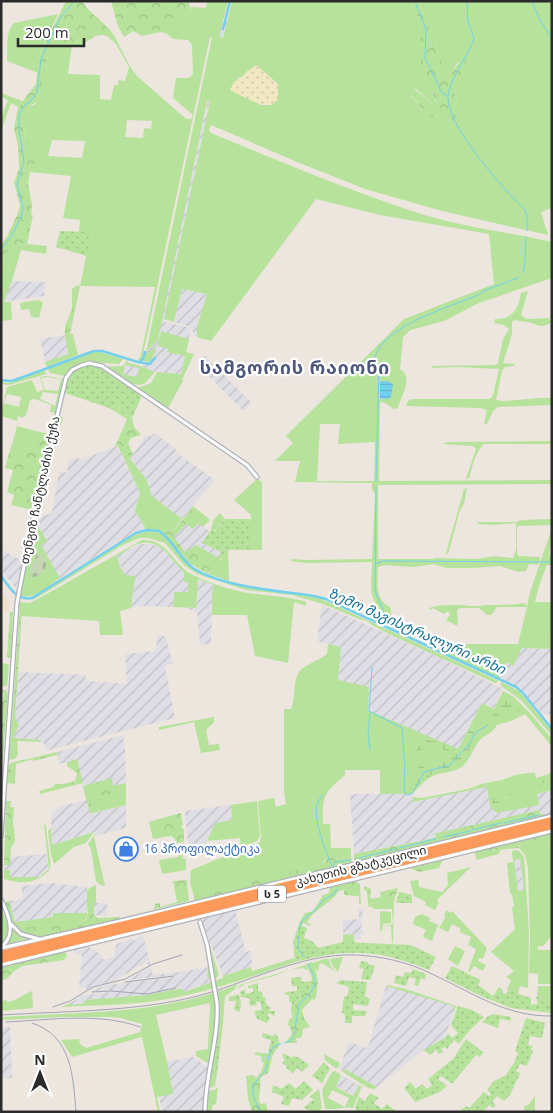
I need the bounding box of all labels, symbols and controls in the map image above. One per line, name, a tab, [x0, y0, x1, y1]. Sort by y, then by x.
scale bar	[18, 15, 84, 47]
text: 200 m	[25, 22, 69, 42]
district label: სამგორის რაიონი	[200, 355, 390, 379]
street label: თენგიზ ჩანტლაძის ქუჩა	[15, 414, 64, 566]
water label: ზემო მაგისტრალური არხი	[326, 583, 510, 679]
shop icon: 16 პროფილაქტიკა	[113, 836, 139, 862]
place label: 16 პროფილაქტიკა	[144, 840, 260, 857]
street label: კახეთის გზატკეცილი	[294, 841, 428, 890]
road number: ს 5	[258, 886, 286, 902]
north arrow	[15, 1048, 65, 1098]
text: N	[34, 1050, 46, 1069]

